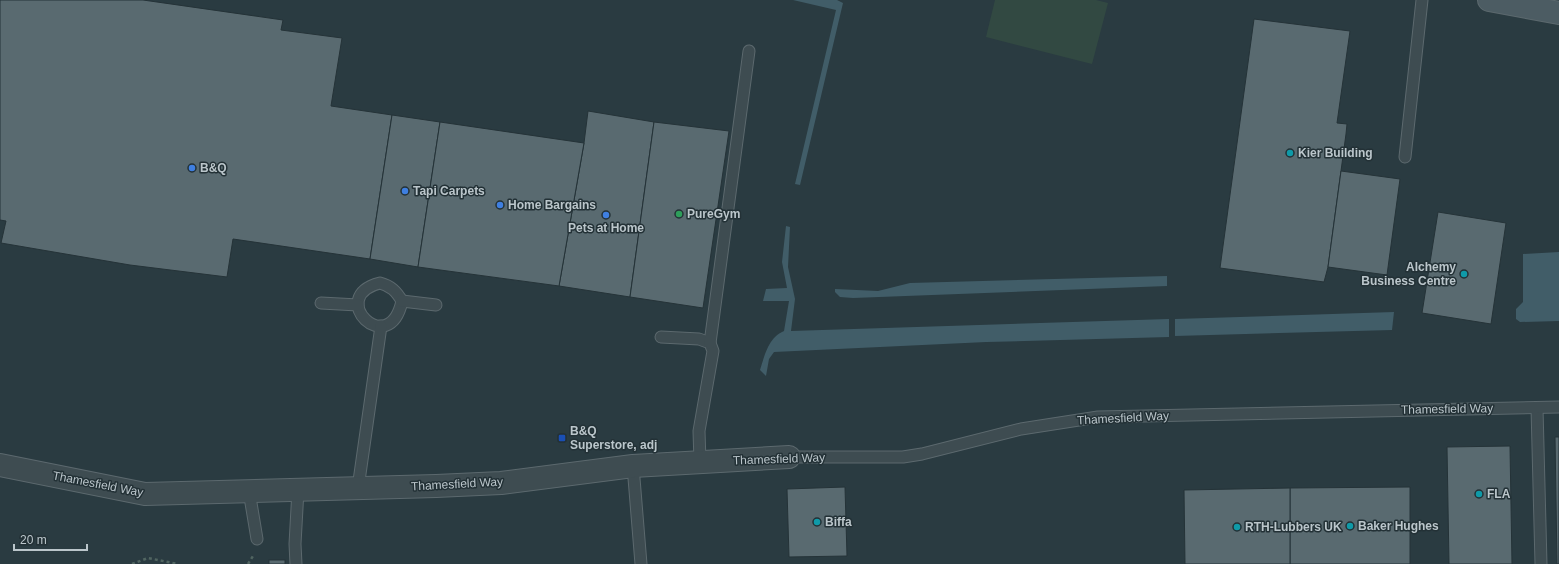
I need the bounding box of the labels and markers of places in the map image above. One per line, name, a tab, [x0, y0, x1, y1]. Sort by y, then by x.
place label: Kier Building	[1298, 146, 1373, 160]
marker: Kier Building	[1285, 148, 1295, 158]
place label: B&Q	[200, 161, 227, 175]
marker: B&Q	[187, 163, 197, 173]
place label: Tapi Carpets	[413, 184, 485, 198]
marker: Tapi Carpets	[400, 186, 410, 196]
place label: Home Bargains	[508, 198, 596, 212]
marker: Home Bargains	[495, 200, 505, 210]
place label: PureGym	[687, 207, 740, 221]
marker: PureGym	[674, 209, 684, 219]
marker: Pets at Home	[601, 210, 611, 220]
place label: Pets at Home	[568, 221, 644, 235]
place label: Alchemy Business Centre	[1361, 260, 1456, 288]
marker: Alchemy Business Centre	[1459, 269, 1469, 279]
place label: B&Q Superstore, adj	[570, 424, 657, 452]
marker: B&Q Superstore, adj	[557, 433, 567, 443]
place label: FLA	[1487, 487, 1511, 501]
marker: FLA	[1474, 489, 1484, 499]
place label: Biffa	[825, 515, 852, 529]
marker: Biffa	[812, 517, 822, 527]
place label: Baker Hughes	[1358, 519, 1439, 533]
place label: RTH-Lubbers UK	[1245, 520, 1342, 534]
marker: Baker Hughes	[1345, 521, 1355, 531]
marker: RTH-Lubbers UK	[1232, 522, 1242, 532]

